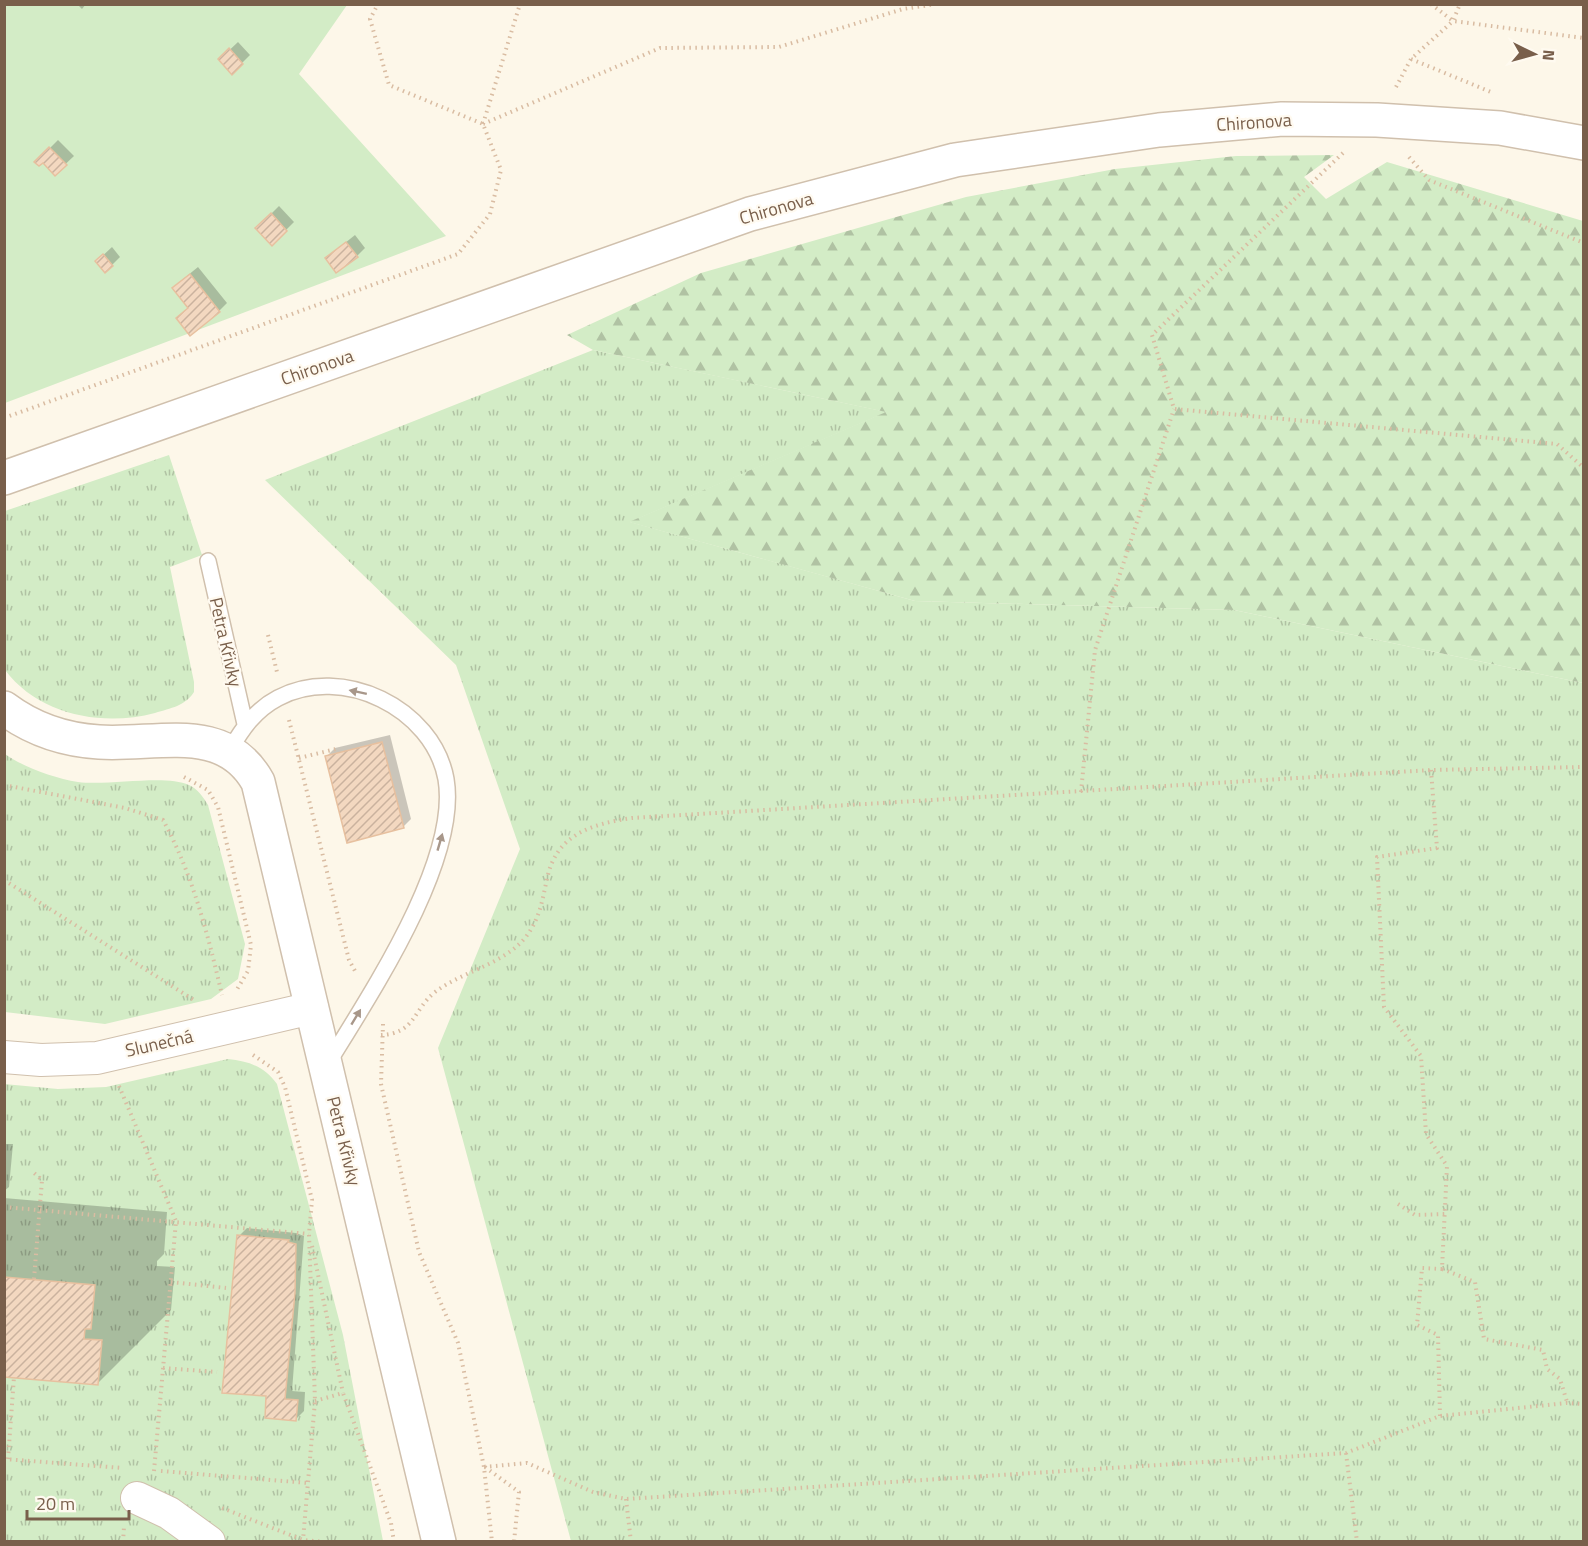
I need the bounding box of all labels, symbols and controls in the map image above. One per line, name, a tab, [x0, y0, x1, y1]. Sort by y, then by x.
north arrow	[1504, 24, 1564, 84]
text: N	[1537, 49, 1561, 62]
street label: Chironova	[1215, 106, 1293, 138]
street label: Chironova	[736, 185, 816, 231]
street label: Chironova	[277, 342, 357, 392]
street label: Petra Křivky	[203, 594, 250, 690]
one-way arrow	[349, 686, 367, 696]
one-way arrow	[436, 833, 445, 851]
one-way arrow	[351, 1009, 362, 1025]
street label: Slunečná	[122, 1022, 196, 1064]
street label: Petra Křivky	[320, 1093, 368, 1189]
scale bar	[27, 1483, 129, 1521]
text: 20 m	[36, 1490, 75, 1517]

